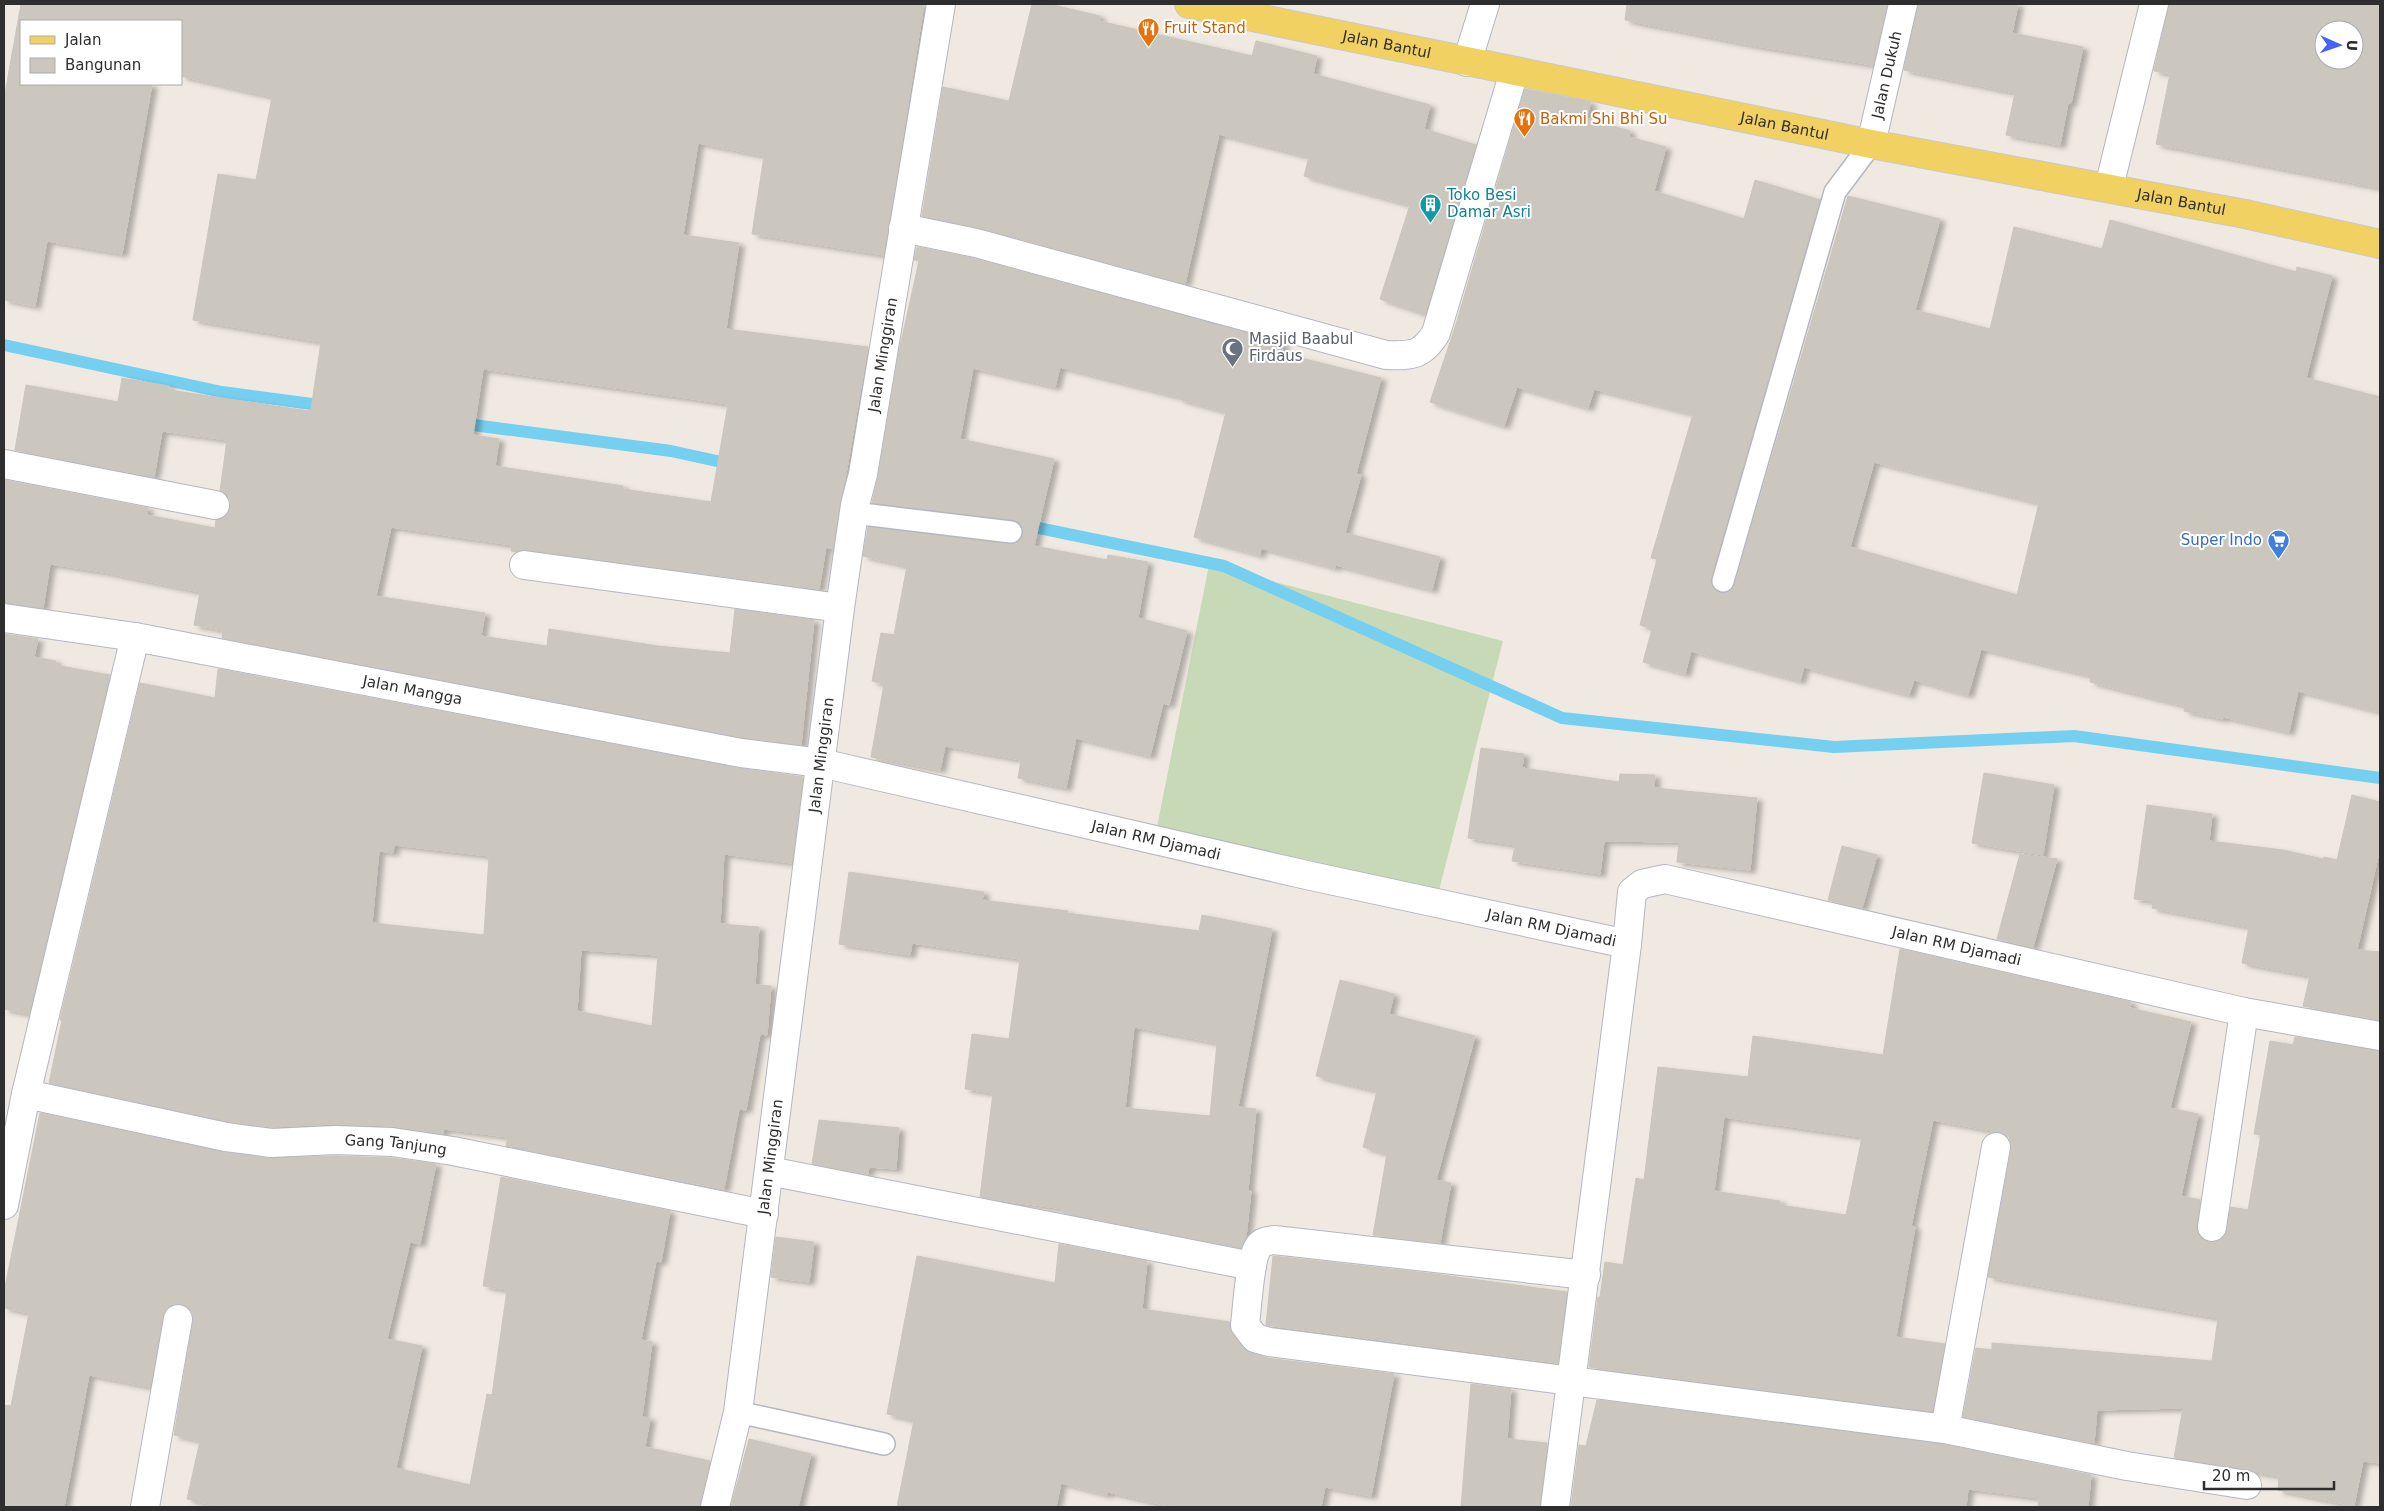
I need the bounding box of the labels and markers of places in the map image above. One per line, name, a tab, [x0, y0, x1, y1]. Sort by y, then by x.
restaurant icon: Fruit Stand	[1136, 16, 1160, 47]
place label: Fruit Stand	[1164, 19, 1246, 37]
restaurant icon: Bakmi Shi Bhi Su	[1512, 107, 1536, 138]
place label: Bakmi Shi Bhi Su	[1540, 110, 1667, 128]
place label: Toko Besi Damar Asri	[1446, 186, 1531, 221]
building icon: Toko Besi Damar Asri	[1419, 192, 1443, 223]
place label: Masjid Baabul Firdaus	[1249, 330, 1353, 365]
mosque icon: Masjid Baabul Firdaus	[1221, 336, 1245, 367]
supermarket icon: Super Indo	[2266, 528, 2290, 559]
place label: Super Indo	[2181, 531, 2262, 549]

